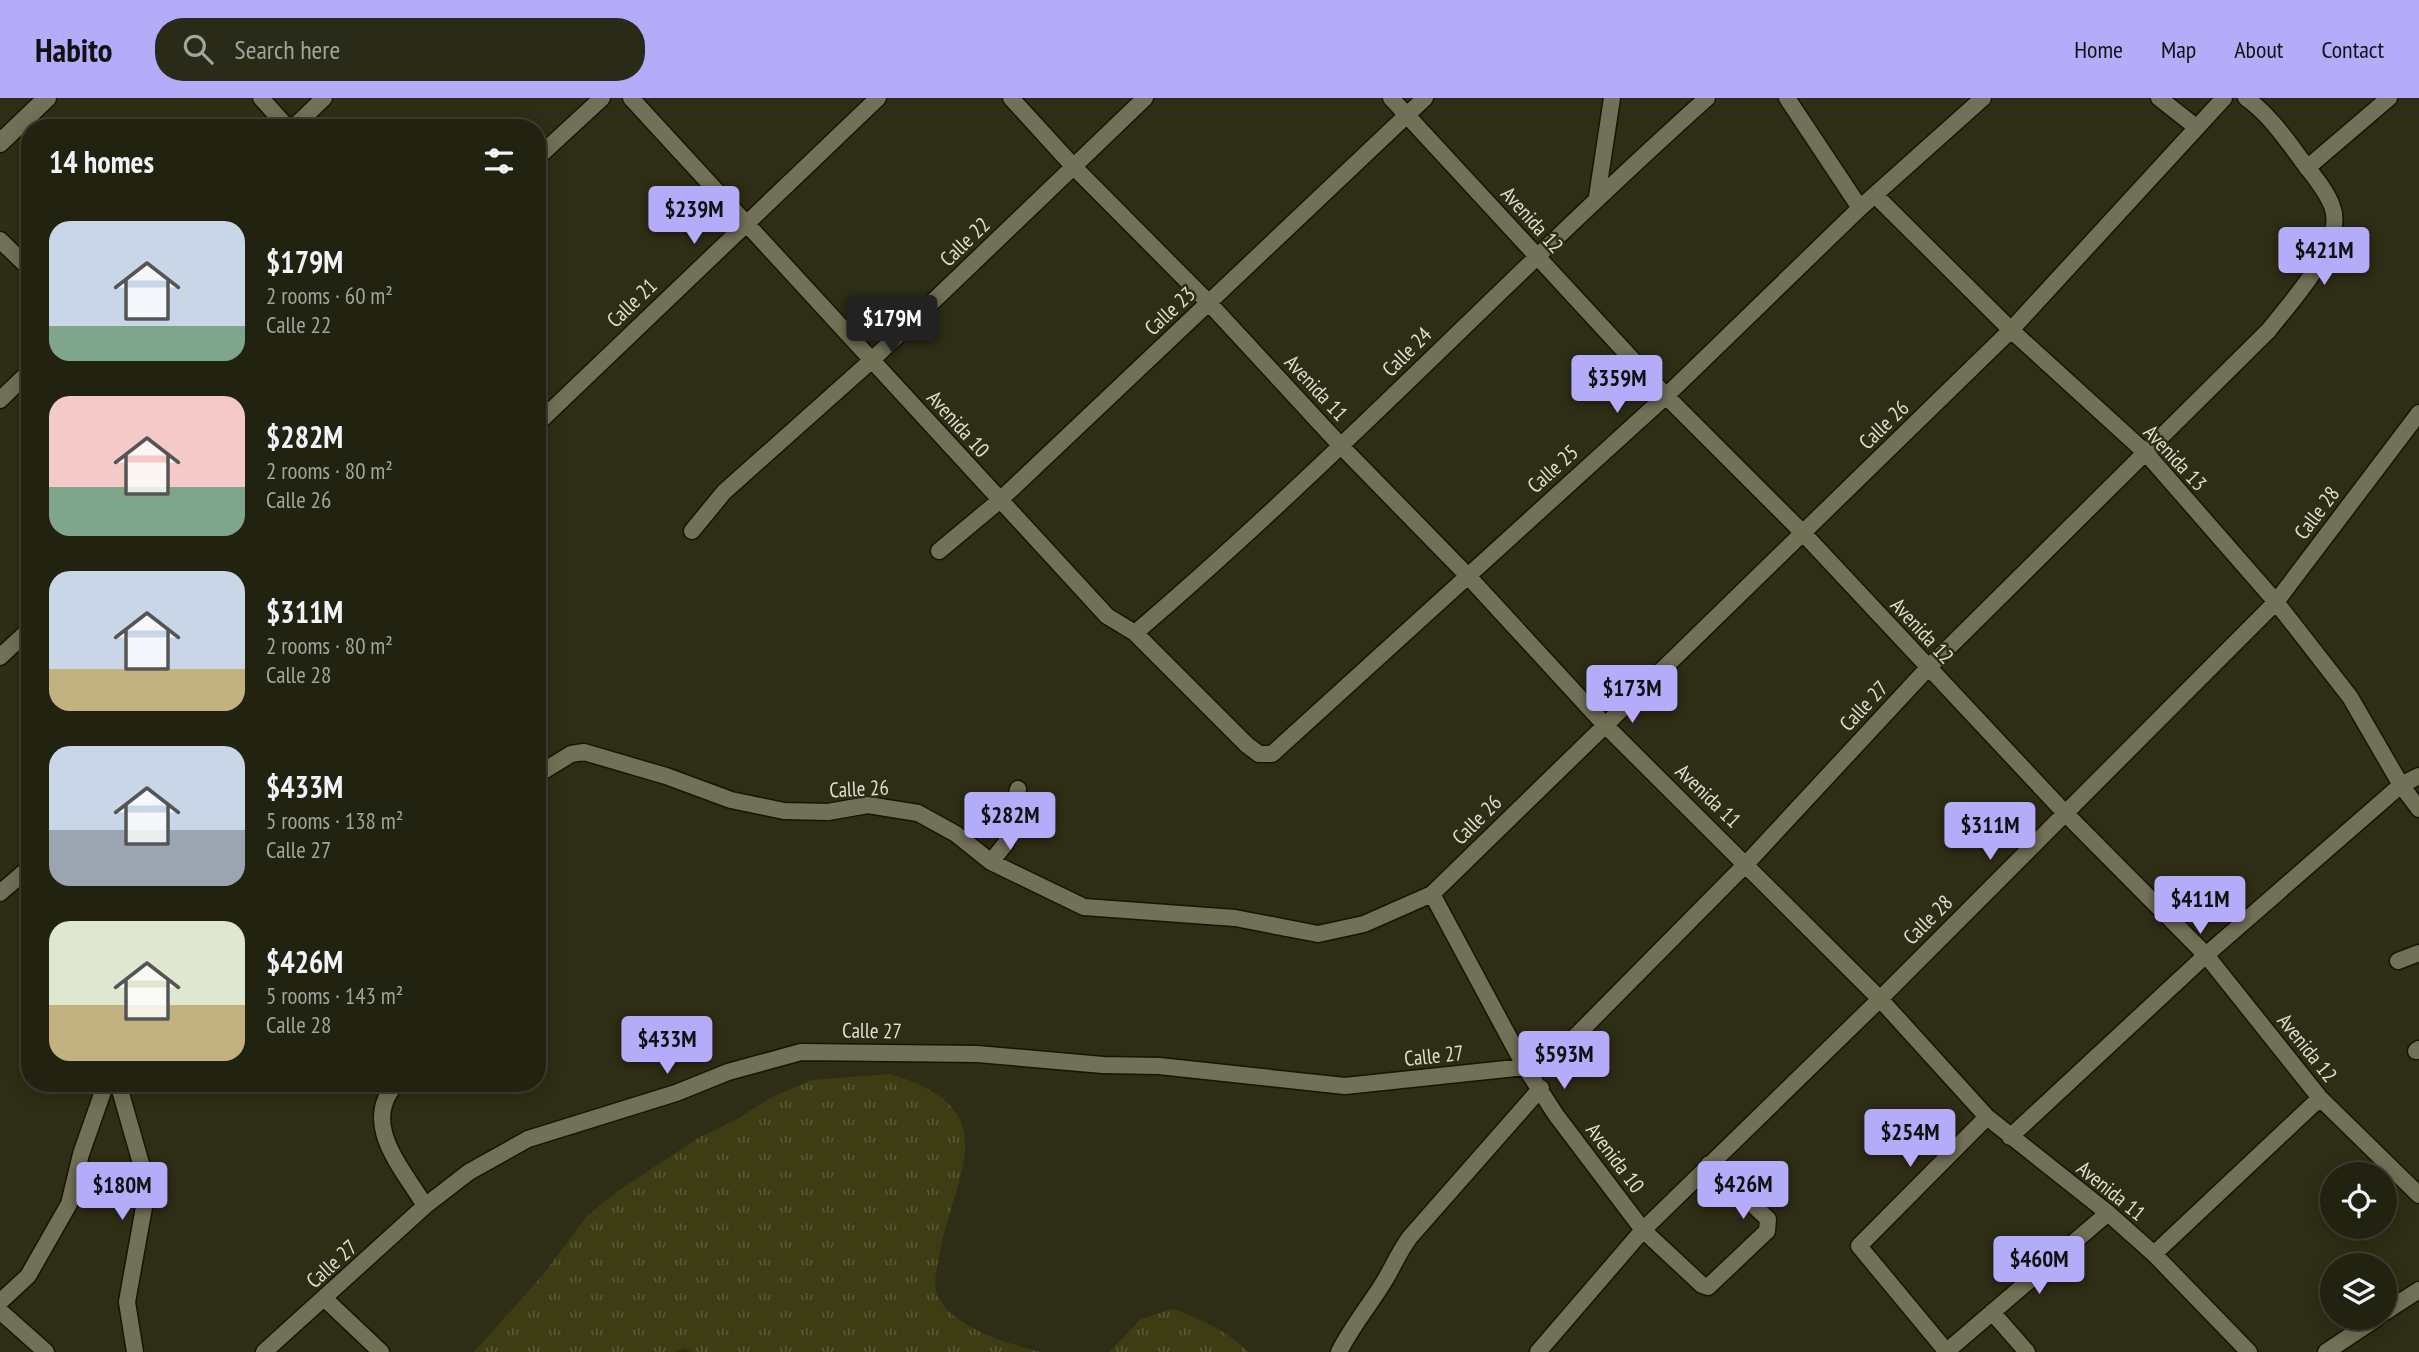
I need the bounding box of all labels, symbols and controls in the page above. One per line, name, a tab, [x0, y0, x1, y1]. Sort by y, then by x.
search box	[155, 18, 645, 81]
text: Habito	[35, 28, 113, 71]
icon: search	[179, 30, 217, 68]
text: Search here	[235, 33, 340, 66]
text: Home	[2074, 34, 2123, 65]
text: Map	[2161, 34, 2196, 65]
text: About	[2234, 34, 2283, 65]
text: Contact	[2321, 34, 2384, 65]
text: 14 homes	[49, 142, 154, 181]
icon: filters	[480, 142, 518, 180]
street label: Avenida 12	[1495, 181, 1569, 259]
pin: $239M	[645, 186, 743, 246]
text: $239M	[664, 194, 724, 223]
street label: Calle 22	[934, 211, 995, 272]
pin: $421M	[2275, 228, 2373, 287]
text: $421M	[2294, 235, 2354, 264]
text: $179M	[266, 242, 343, 281]
icon: home	[105, 249, 189, 333]
street label: Calle 21	[601, 272, 662, 333]
street label: Calle 23	[1139, 280, 1201, 341]
text: 2 rooms · 60 m²	[266, 281, 393, 310]
pin: $179M	[843, 296, 941, 355]
text: $179M	[862, 303, 922, 332]
text: Calle 22	[266, 310, 331, 339]
street label: Calle 24	[1376, 321, 1438, 382]
street label: Avenida 11	[1279, 349, 1354, 426]
pin: $359M	[1568, 356, 1666, 415]
text: $359M	[1587, 363, 1647, 392]
street label: Avenida 10	[921, 385, 995, 463]
street label: Calle 26	[1853, 394, 1914, 455]
text: $282M	[266, 417, 343, 456]
street label: Avenida 13	[2138, 419, 2213, 496]
icon: home	[105, 424, 189, 508]
street label: Calle 25	[1522, 439, 1584, 499]
text: 2 rooms · 80 m²	[266, 456, 393, 485]
street label: Calle 28	[2288, 481, 2345, 545]
text: Calle 26	[266, 485, 331, 514]
text: $311M	[266, 592, 343, 631]
street label: Avenida 12	[1885, 592, 1960, 669]
icon: home	[105, 599, 189, 683]
text: 2 rooms · 80 m²	[266, 631, 393, 660]
text: Calle 28	[266, 660, 331, 689]
pin: $173M	[1583, 666, 1681, 725]
text: $173M	[1602, 673, 1662, 702]
street label: Calle 27	[1833, 675, 1894, 737]
street label: Avenida 11	[1670, 758, 1747, 833]
text: $433M	[266, 767, 343, 806]
street label: Calle 26	[829, 773, 889, 804]
icon: home	[105, 774, 189, 858]
street label: Calle 26	[1446, 789, 1507, 850]
pin: $282M	[961, 792, 1059, 852]
text: $282M	[980, 800, 1040, 829]
pin: $311M	[1941, 802, 2039, 862]
text: 5 rooms · 138 m²	[266, 806, 403, 835]
text: $311M	[1960, 810, 2020, 839]
text: Calle 27	[266, 835, 331, 864]
pin: $411M	[2151, 876, 2249, 936]
text: $411M	[2170, 884, 2230, 913]
street label: Calle 28	[1897, 889, 1958, 950]
text: $426M	[266, 942, 343, 981]
icon: home	[105, 949, 189, 1033]
text: 5 rooms · 143 m²	[266, 981, 403, 1010]
street label: Avenida 12	[2271, 1008, 2343, 1088]
text: Calle 28	[266, 1010, 331, 1039]
pin: $433M	[618, 1016, 716, 1076]
street label: Calle 27	[842, 1016, 902, 1045]
text: $433M	[637, 1024, 697, 1053]
pin: $593M	[1515, 1032, 1613, 1091]
street label: Calle 27	[1403, 1039, 1465, 1072]
text: $593M	[1534, 1039, 1594, 1068]
pin: $254M	[1861, 1110, 1959, 1169]
street label: Avenida 10	[1580, 1117, 1650, 1198]
text: $254M	[1880, 1117, 1940, 1146]
street label: Avenida 11	[2071, 1155, 2151, 1227]
pin: $180M	[73, 1162, 171, 1222]
pin: $426M	[1694, 1162, 1792, 1221]
map controls	[2320, 1162, 2397, 1330]
button: locate	[2320, 1162, 2397, 1239]
text: $426M	[1713, 1169, 1773, 1198]
text: $180M	[92, 1170, 152, 1199]
street label: Calle 27	[301, 1234, 363, 1294]
pin: $460M	[1990, 1236, 2088, 1296]
text: $460M	[2009, 1244, 2069, 1273]
button: layers	[2320, 1253, 2397, 1330]

